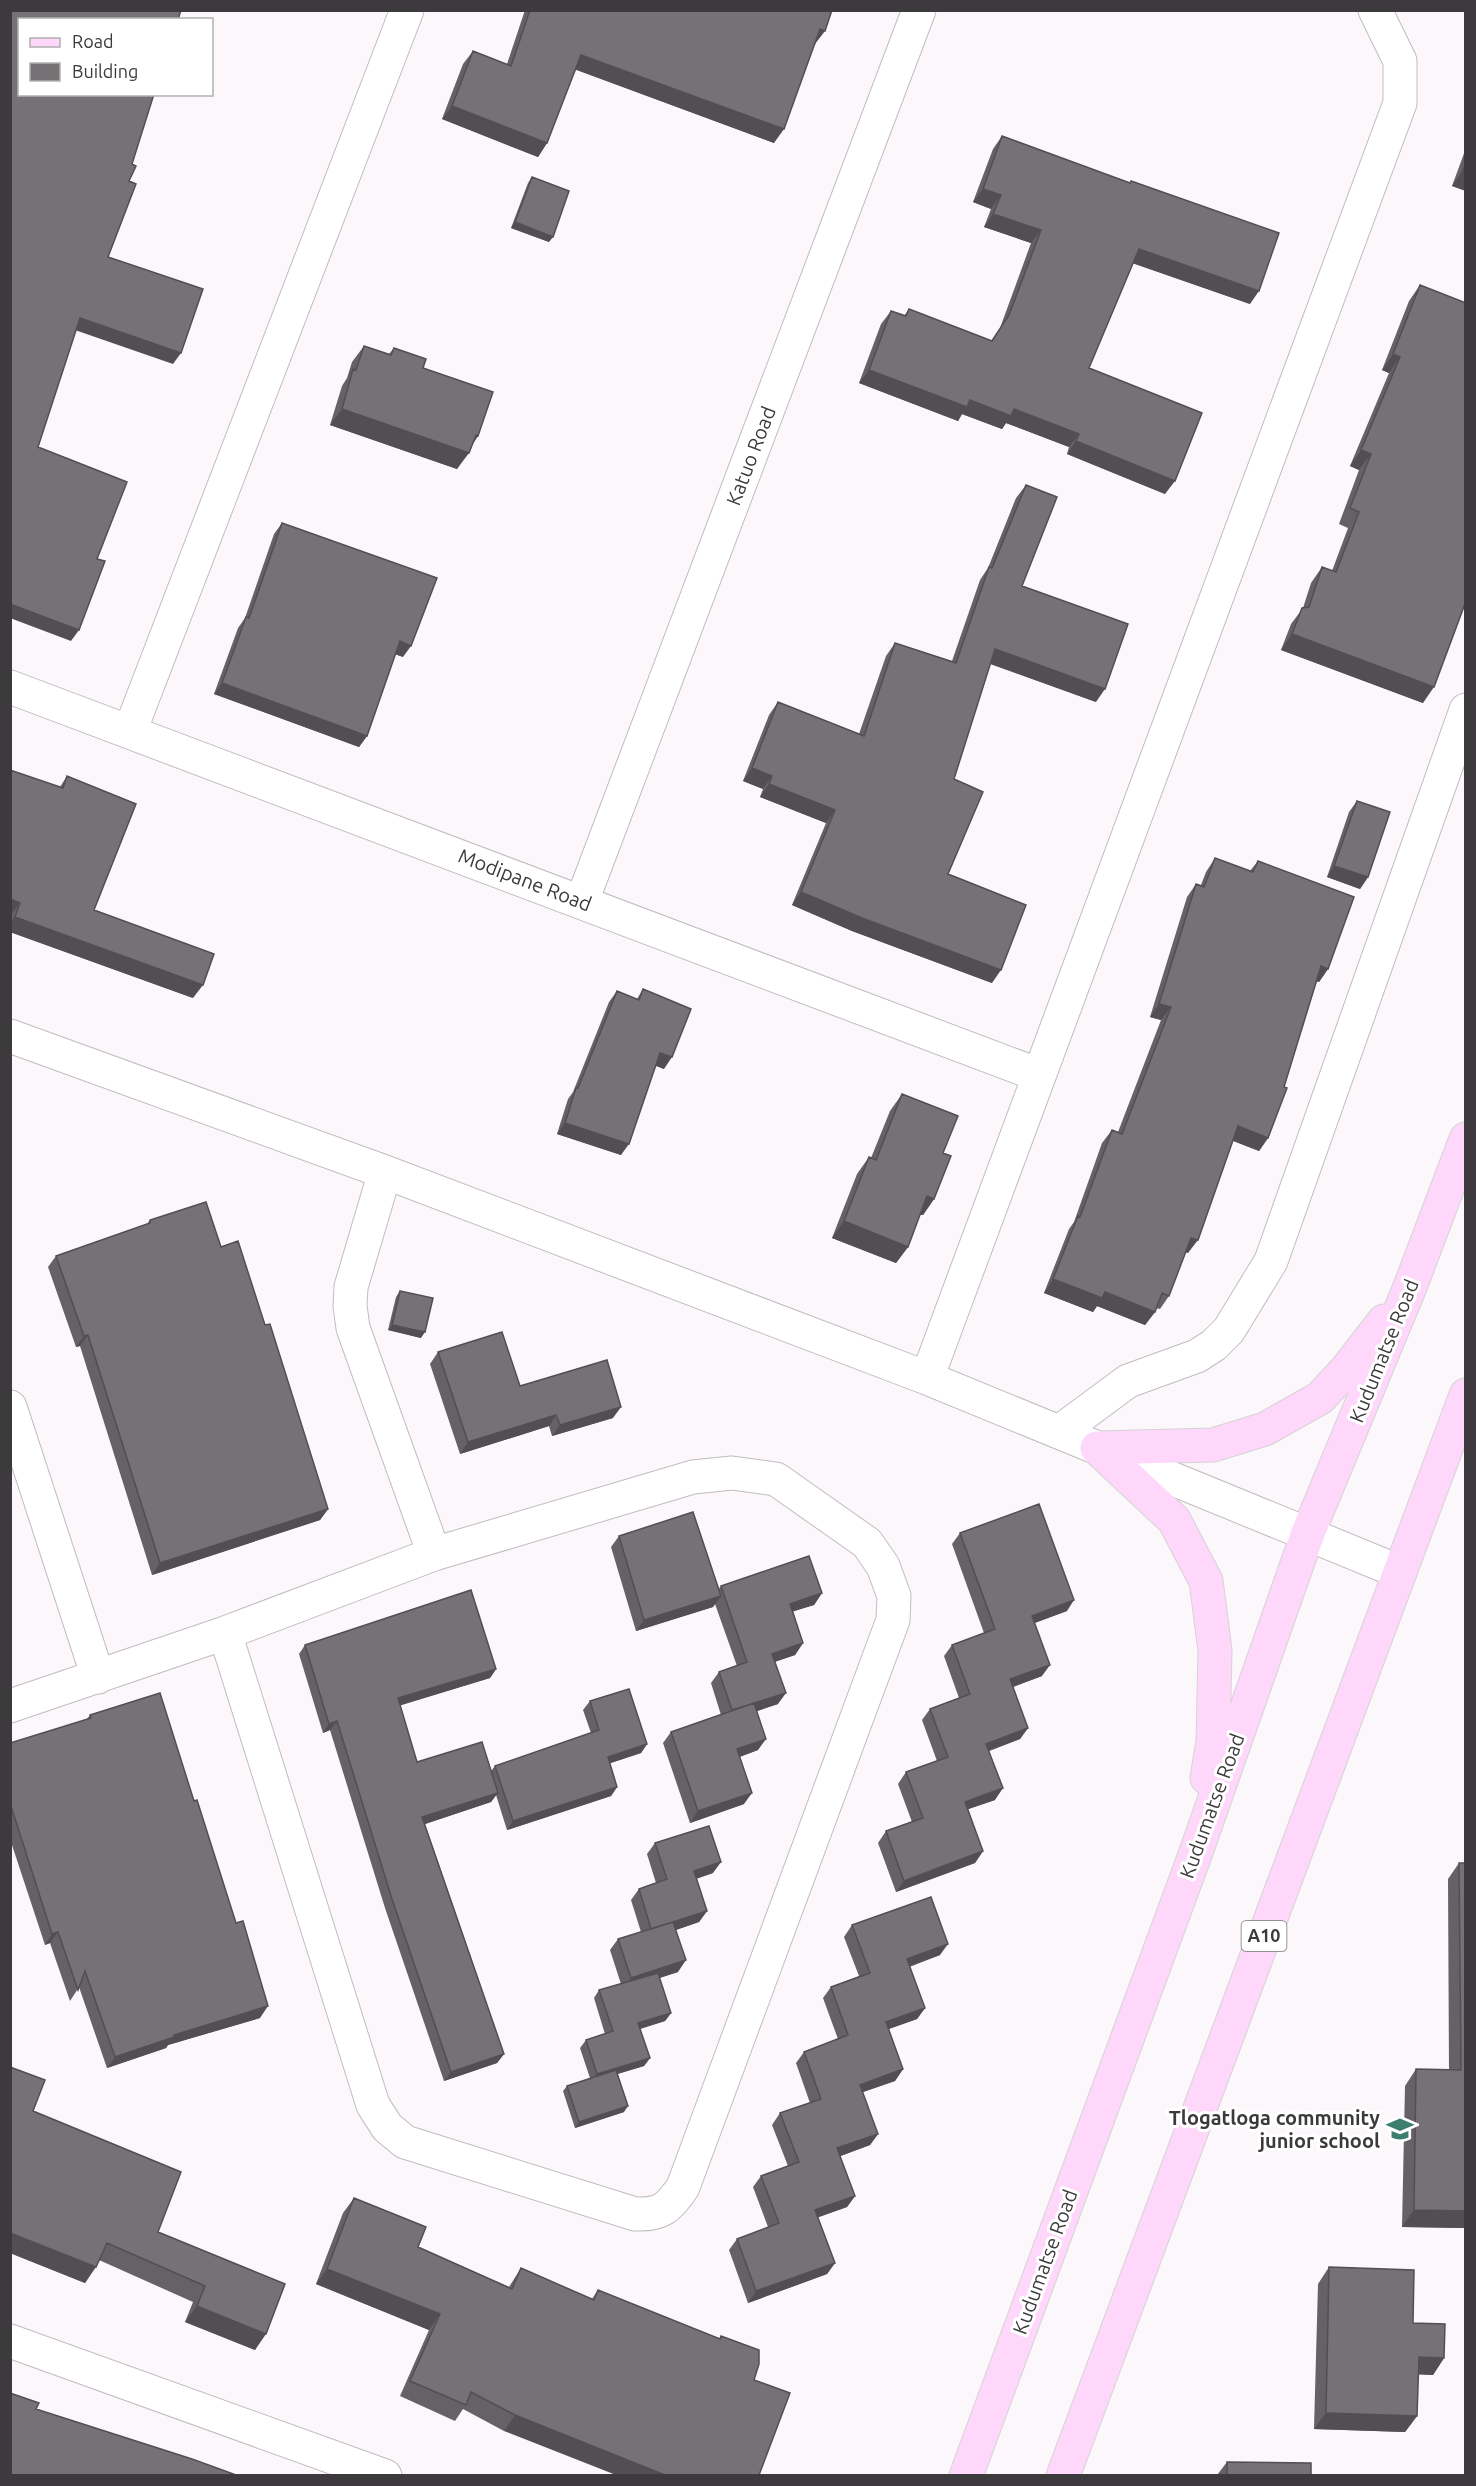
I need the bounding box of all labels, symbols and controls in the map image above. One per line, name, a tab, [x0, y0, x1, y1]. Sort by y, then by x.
legend	[18, 18, 213, 96]
text: Road	[72, 31, 114, 51]
text: Building	[72, 61, 138, 81]
street label: Katuo Road	[721, 403, 780, 509]
street label: Modipane Road	[455, 844, 595, 915]
street label: Kudumatse Road	[1344, 1276, 1423, 1426]
street label: Kudumatse Road	[1175, 1730, 1248, 1881]
road number: A10	[1242, 1921, 1286, 1951]
place label: Tlogatloga community junior school	[1169, 2106, 1380, 2152]
school or university icon: Tlogatloga community junior school	[1385, 2114, 1415, 2144]
street label: Kudumatse Road	[1008, 2186, 1081, 2337]

